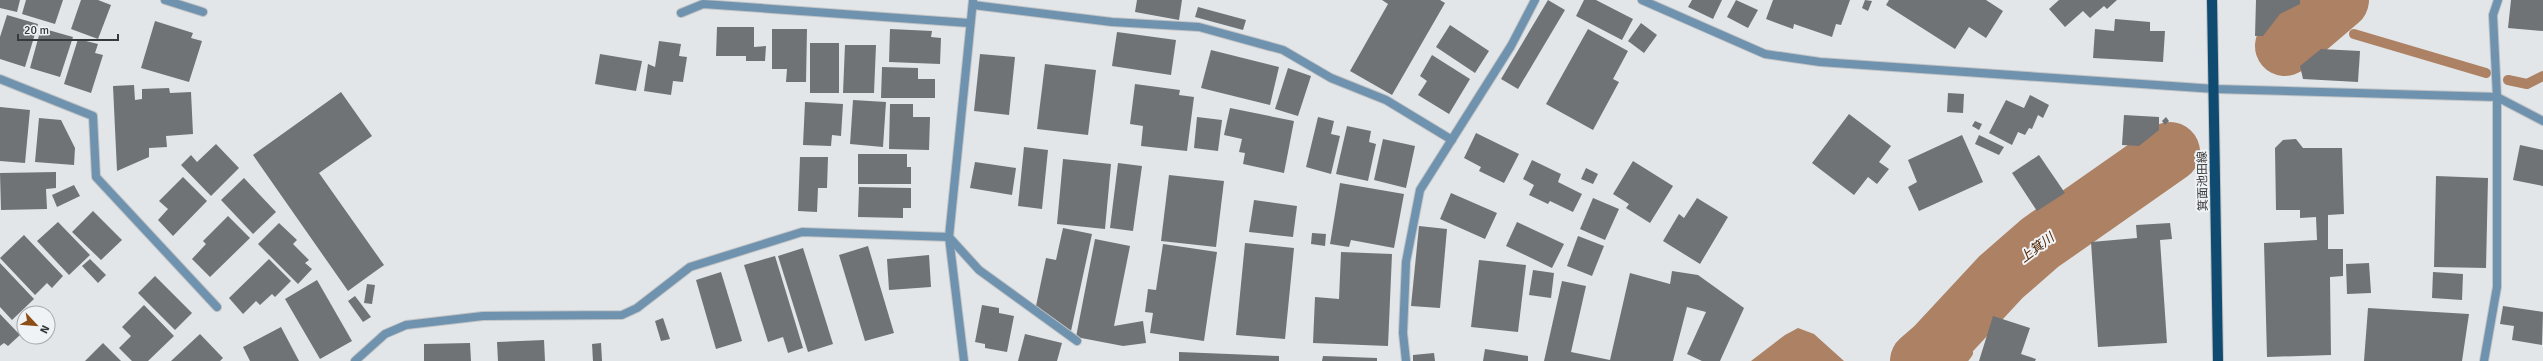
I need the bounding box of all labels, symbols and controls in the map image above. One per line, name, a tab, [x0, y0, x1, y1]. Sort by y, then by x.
scale bar	[18, 16, 118, 42]
text: 20 m	[24, 23, 49, 38]
street label: 箕面池田線	[2195, 151, 2211, 211]
water label: 上箕川	[2017, 229, 2059, 266]
north arrow	[16, 305, 56, 345]
text: N	[37, 323, 52, 335]

